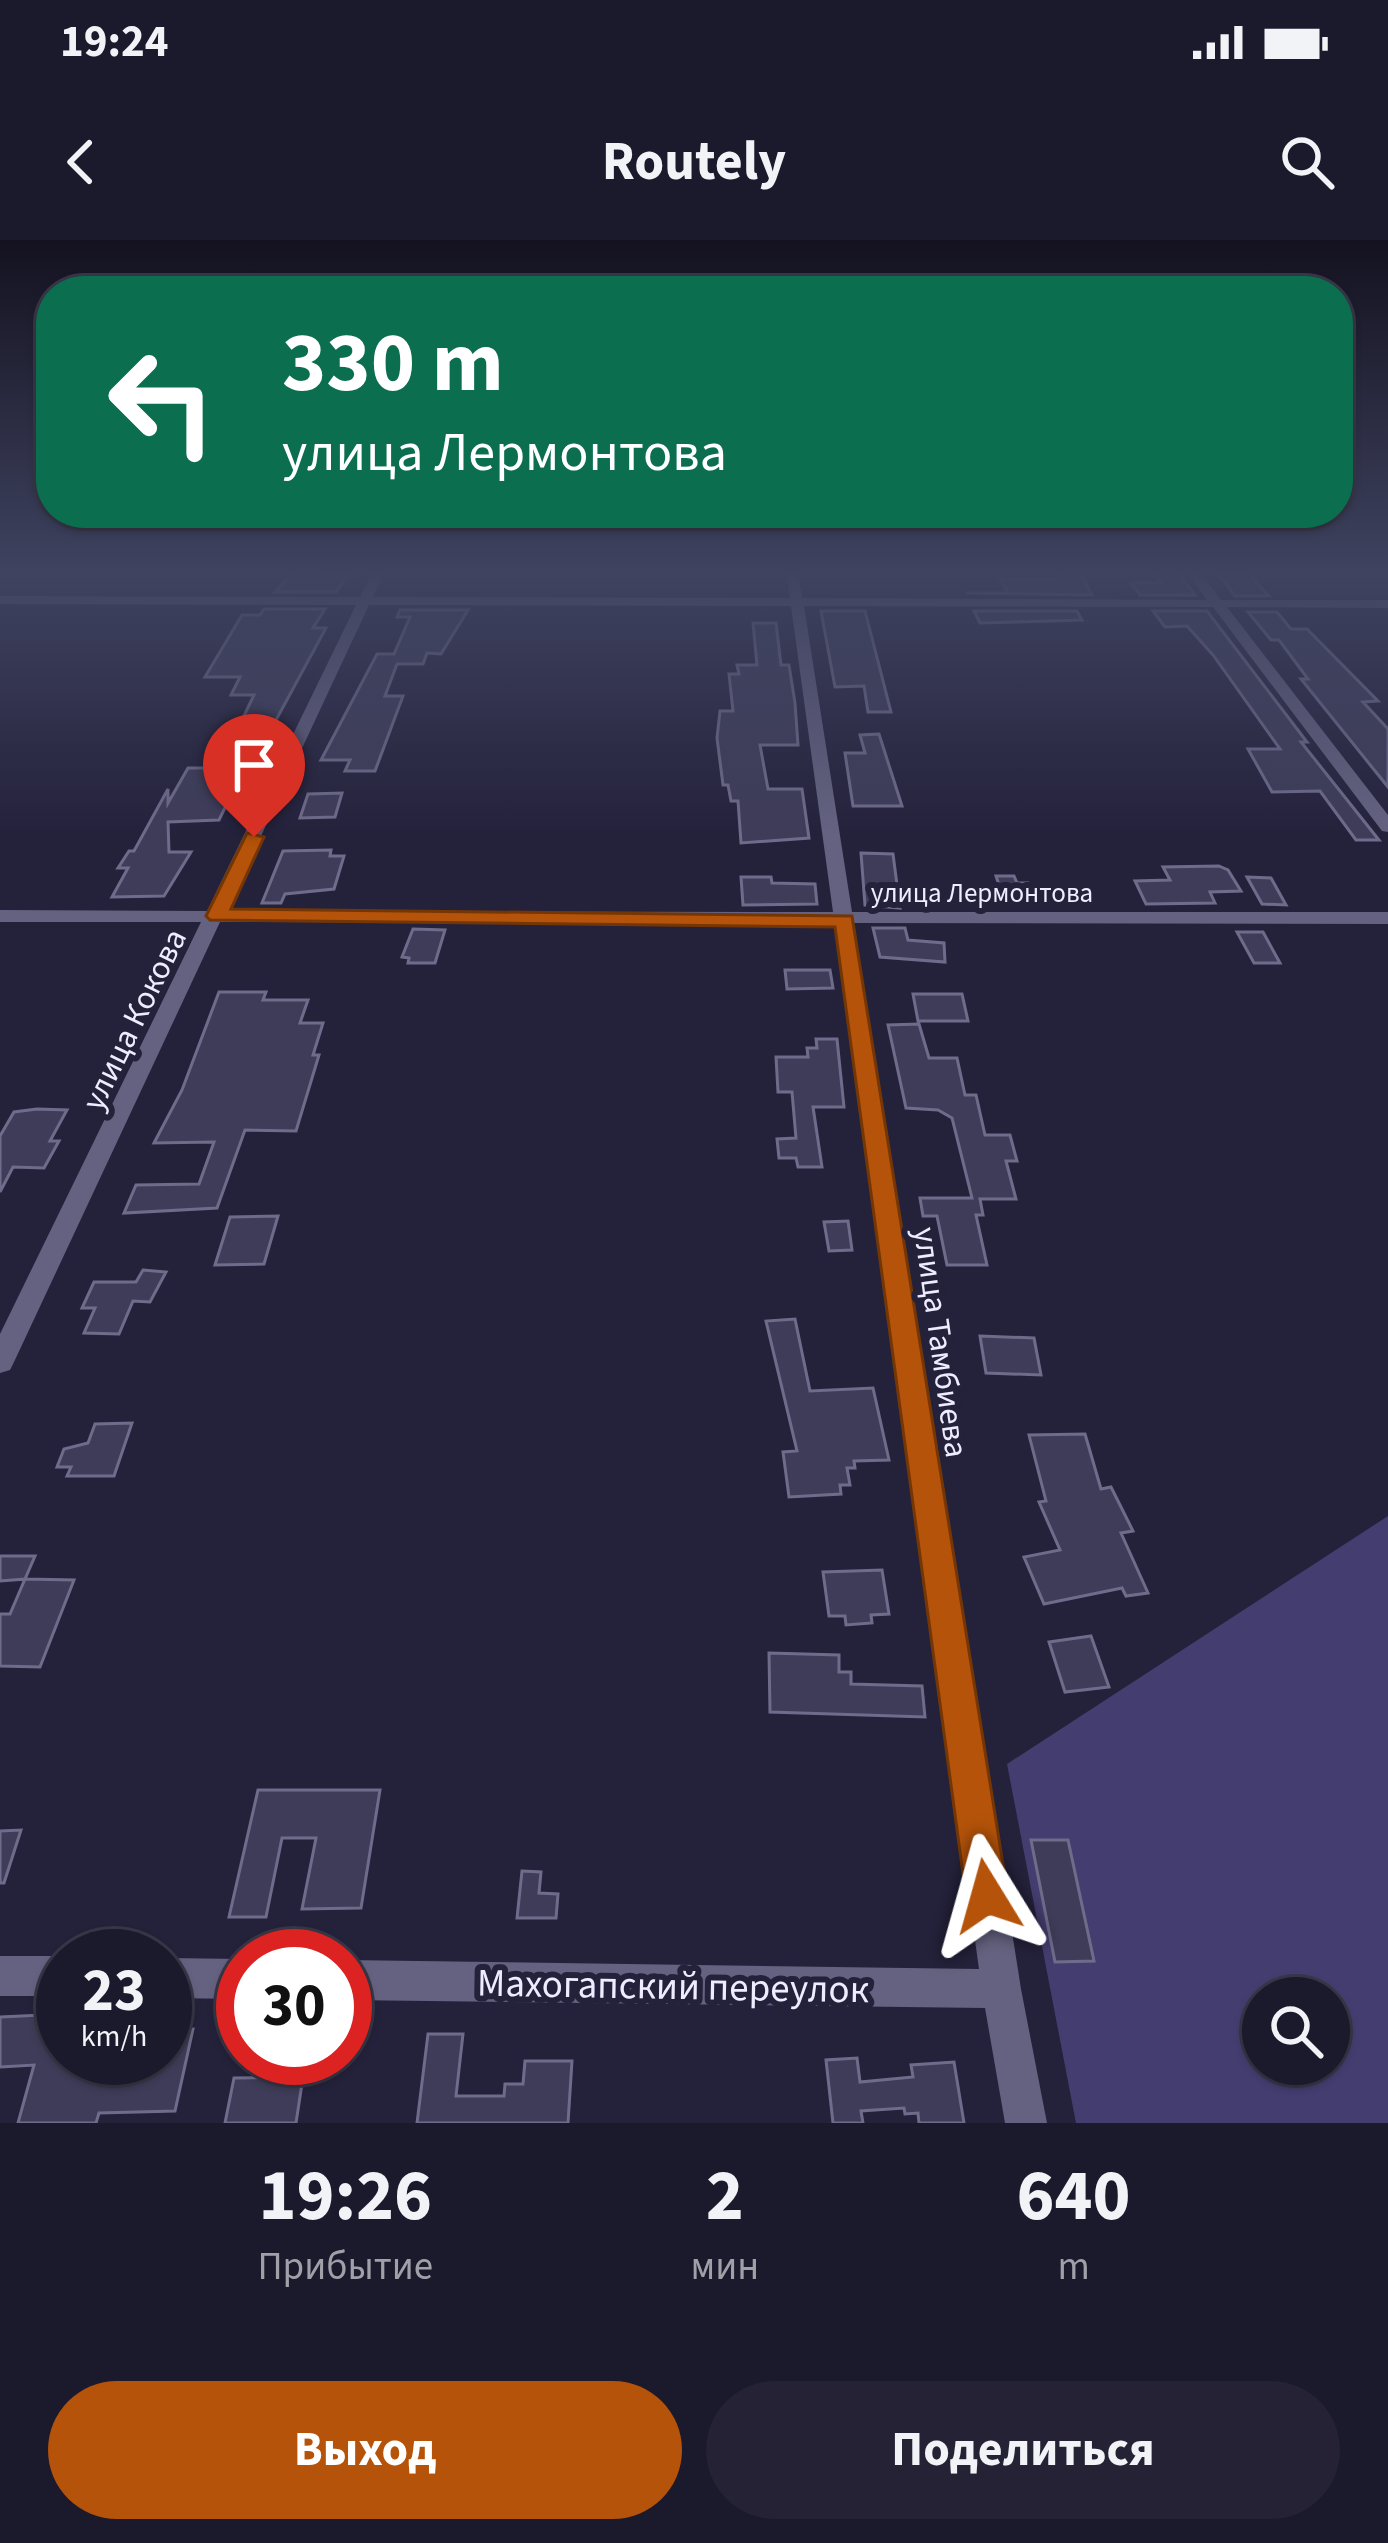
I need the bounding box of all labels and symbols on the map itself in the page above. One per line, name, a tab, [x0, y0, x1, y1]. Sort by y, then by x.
pin	[203, 714, 305, 837]
street label: улица Лермонтова	[871, 874, 1093, 913]
street label: улица Кокова	[70, 921, 199, 1118]
street label: улица Тамбиева	[901, 1224, 980, 1460]
position arrow	[924, 1833, 1050, 1959]
speed limit sign: 30	[216, 1929, 372, 2085]
street label: Махогапский переулок	[477, 1956, 869, 2018]

